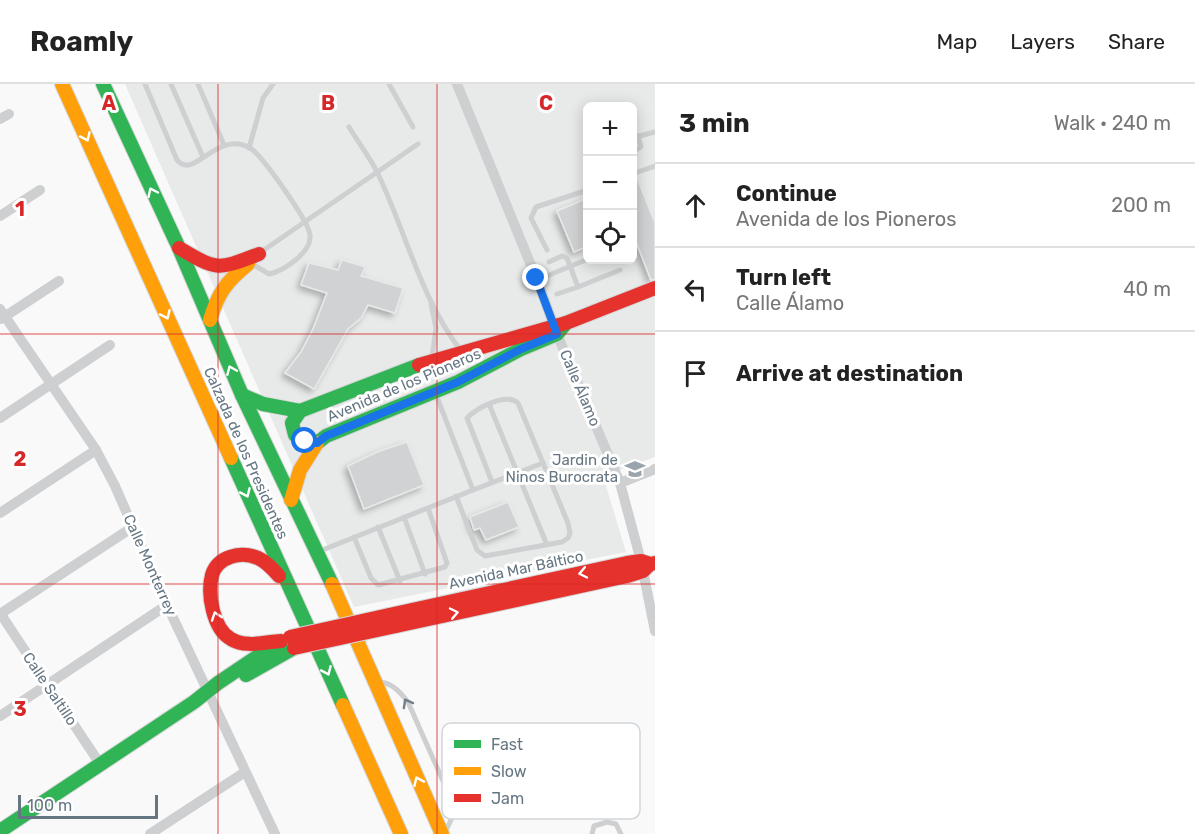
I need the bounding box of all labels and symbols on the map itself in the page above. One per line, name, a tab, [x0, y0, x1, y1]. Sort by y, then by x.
text: A	[102, 91, 117, 115]
text: B	[321, 91, 335, 115]
text: C	[539, 91, 553, 115]
one-way arrow	[79, 131, 91, 142]
one-way arrow	[148, 188, 160, 199]
text: 1	[15, 197, 25, 221]
route end	[522, 264, 548, 290]
one-way arrow	[159, 309, 171, 320]
street label: Avenida de los Pioneros	[324, 344, 484, 426]
street label: Calle Álamo	[556, 347, 604, 429]
street label: Calzada de los Presidentes	[200, 364, 292, 542]
one-way arrow	[226, 366, 238, 377]
route start	[291, 427, 317, 453]
text: 2	[14, 447, 27, 471]
place label: Jardin de Ninos Burocrata	[505, 451, 618, 486]
school or university icon: Jardin de Ninos Burocrata	[623, 457, 647, 481]
one-way arrow	[239, 487, 251, 498]
street label: Calle Monterrey	[120, 512, 180, 618]
street label: Avenida Mar Báltico	[447, 547, 585, 593]
one-way arrow	[578, 565, 588, 578]
one-way arrow	[448, 608, 458, 621]
one-way arrow	[211, 611, 224, 622]
street label: Calle Saltillo	[19, 649, 81, 729]
one-way arrow	[320, 664, 332, 675]
text: 3	[13, 697, 27, 721]
one-way arrow	[403, 699, 414, 710]
legend	[442, 723, 640, 819]
text: Fast	[491, 735, 523, 754]
text: Slow	[491, 762, 527, 781]
one-way arrow	[414, 776, 426, 787]
text: Jam	[491, 789, 524, 808]
scale bar	[18, 792, 158, 820]

